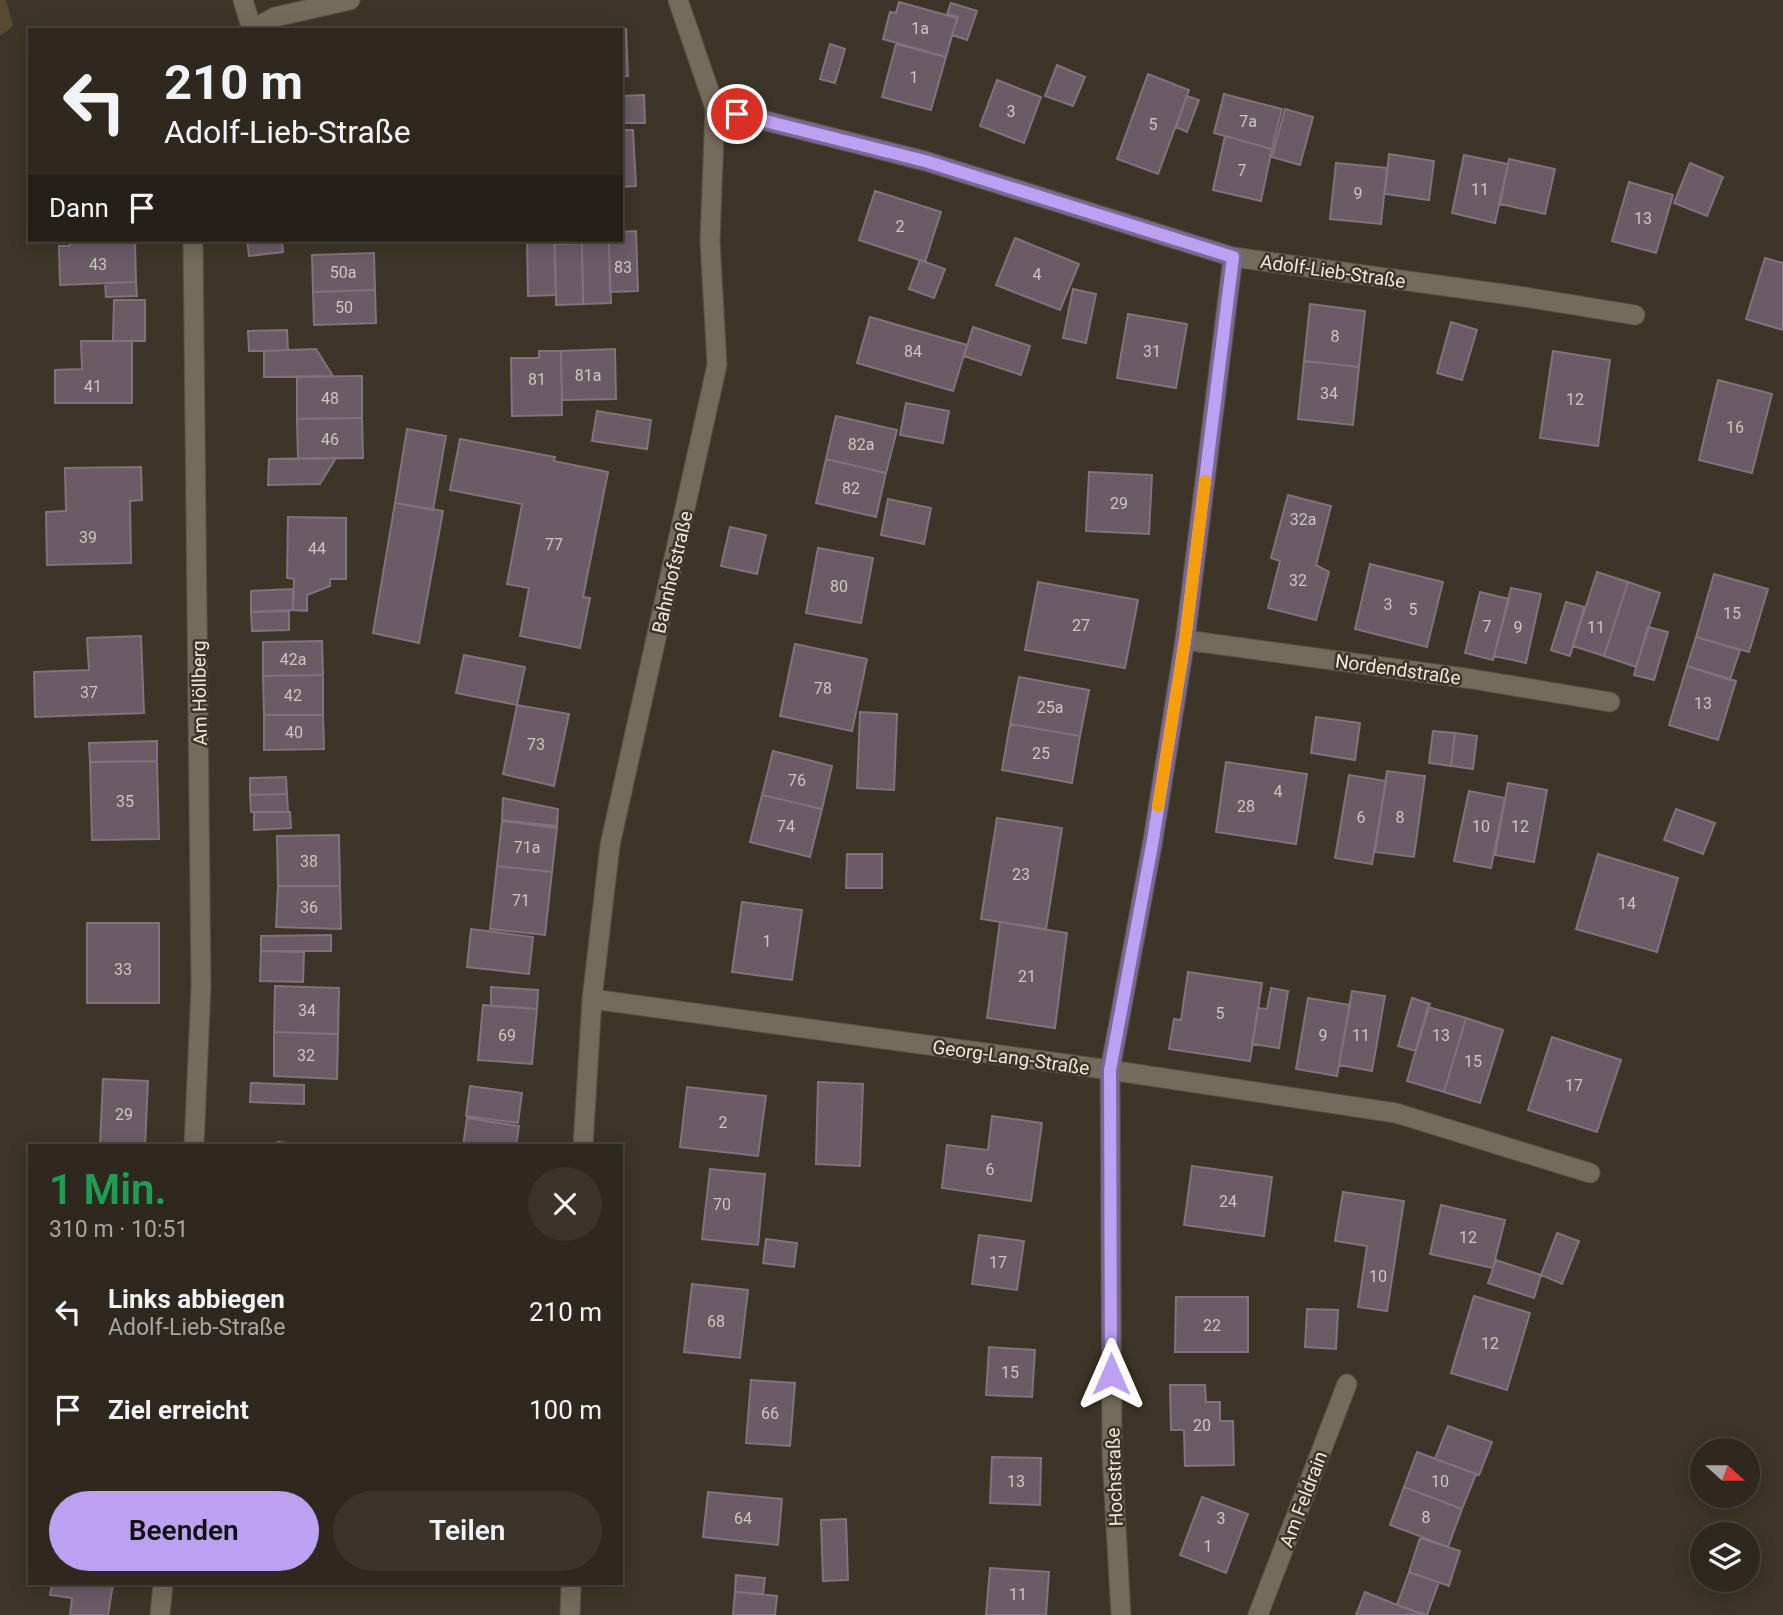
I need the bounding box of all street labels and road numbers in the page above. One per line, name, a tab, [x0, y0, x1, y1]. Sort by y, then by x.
street label: Adolf-Lieb-Straße	[1259, 250, 1407, 293]
street label: Bahnhofstraße	[647, 509, 698, 636]
street label: Am Höllberg	[187, 640, 212, 746]
street label: Nordendstraße	[1334, 649, 1462, 690]
street label: Georg-Lang-Straße	[931, 1035, 1091, 1080]
street label: Hochstraße	[1101, 1427, 1128, 1527]
street label: Am Feldrain	[1275, 1448, 1332, 1550]

